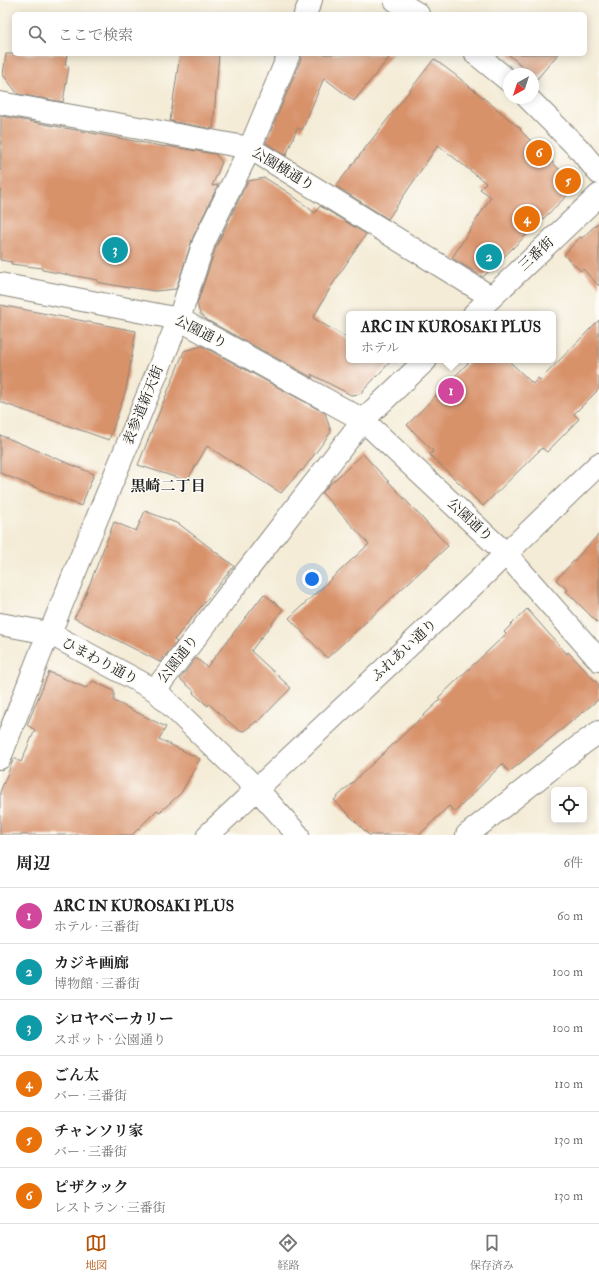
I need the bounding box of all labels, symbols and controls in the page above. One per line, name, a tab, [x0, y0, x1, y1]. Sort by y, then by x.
search box	[12, 12, 587, 56]
icon: search	[26, 23, 48, 45]
text: ここで検索	[58, 26, 133, 45]
north arrow	[503, 68, 539, 104]
pin: 6	[526, 138, 552, 168]
street label: 公園横通り	[249, 144, 317, 194]
pin: 5	[555, 166, 581, 196]
pin: 4	[514, 204, 540, 234]
street label: 三番街	[515, 233, 557, 275]
pin: 3	[102, 235, 128, 265]
pin: 2	[476, 242, 502, 272]
popup	[346, 311, 556, 363]
street label: 公園通り	[172, 312, 230, 352]
text: ARC IN KUROSAKI PLUS	[361, 318, 541, 337]
text: ホテル	[361, 340, 399, 356]
street label: 表参道新天街	[119, 363, 167, 447]
pin: 1	[438, 376, 464, 406]
district label: 黒崎二丁目	[130, 477, 206, 496]
street label: 公園通り	[444, 495, 496, 545]
your location	[302, 569, 322, 589]
street label: ふれあい通り	[367, 615, 441, 685]
street label: 公園通り	[154, 632, 202, 686]
street label: ひまわり通り	[59, 634, 141, 688]
map controls	[551, 787, 587, 823]
button: locate	[551, 787, 587, 823]
text: 周辺	[16, 853, 50, 874]
text: 6件	[563, 855, 583, 871]
text: ARC IN KUROSAKI PLUS	[54, 897, 234, 916]
text: 1	[27, 908, 31, 924]
text: 60 m	[557, 908, 583, 924]
text: ホテル · 三番街	[54, 919, 139, 935]
text: カジキ画廊	[54, 954, 129, 973]
text: 2	[26, 964, 32, 980]
text: 100 m	[552, 964, 583, 980]
text: 博物館 · 三番街	[54, 976, 140, 992]
text: シロヤベーカリー	[54, 1010, 174, 1029]
text: 3	[27, 1020, 32, 1036]
text: 100 m	[552, 1020, 583, 1036]
text: スポット · 公園通り	[54, 1032, 166, 1048]
text: ごん太	[54, 1066, 99, 1085]
text: 4	[25, 1076, 33, 1092]
text: 110 m	[554, 1076, 583, 1092]
text: バー · 三番街	[54, 1088, 127, 1104]
text: チャンソリ家	[54, 1122, 144, 1141]
text: 5	[26, 1132, 32, 1148]
text: 130 m	[554, 1132, 583, 1148]
text: バー · 三番街	[54, 1144, 127, 1160]
text: ピザクック	[54, 1178, 128, 1197]
text: 6	[26, 1188, 32, 1204]
text: 130 m	[554, 1188, 583, 1204]
text: レストラン · 三番街	[54, 1200, 166, 1216]
tab: 地図	[85, 1232, 107, 1272]
tab: 経路	[277, 1232, 299, 1272]
tab: 保存済み	[470, 1232, 514, 1272]

